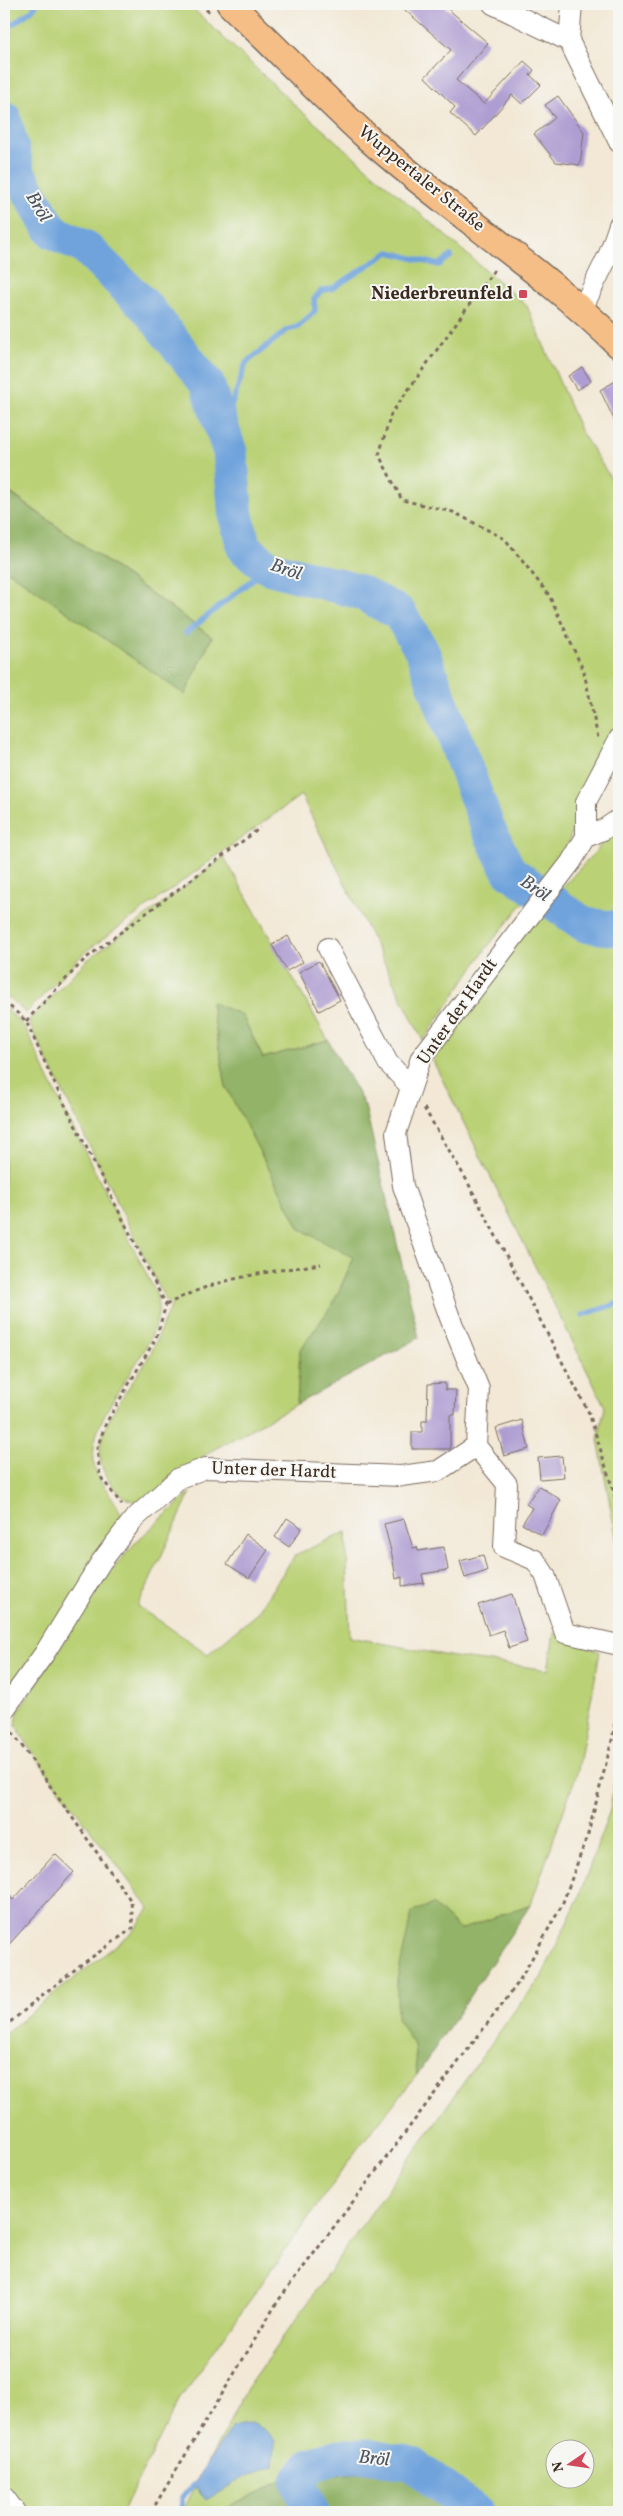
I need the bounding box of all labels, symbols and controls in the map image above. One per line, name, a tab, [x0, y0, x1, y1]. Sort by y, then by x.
street label: Wuppertaler Straße	[352, 120, 490, 238]
water label: Bröl	[19, 187, 57, 227]
place label: Niederbreunfeld	[371, 282, 513, 307]
marker: Niederbreunfeld	[517, 288, 529, 300]
water label: Bröl	[267, 553, 305, 587]
water label: Bröl	[515, 869, 556, 909]
street label: Unter der Hardt	[412, 954, 504, 1070]
street label: Unter der Hardt	[211, 1456, 337, 1486]
north arrow	[546, 2438, 596, 2488]
water label: Bröl	[357, 2444, 391, 2474]
text: N	[548, 2459, 569, 2474]

